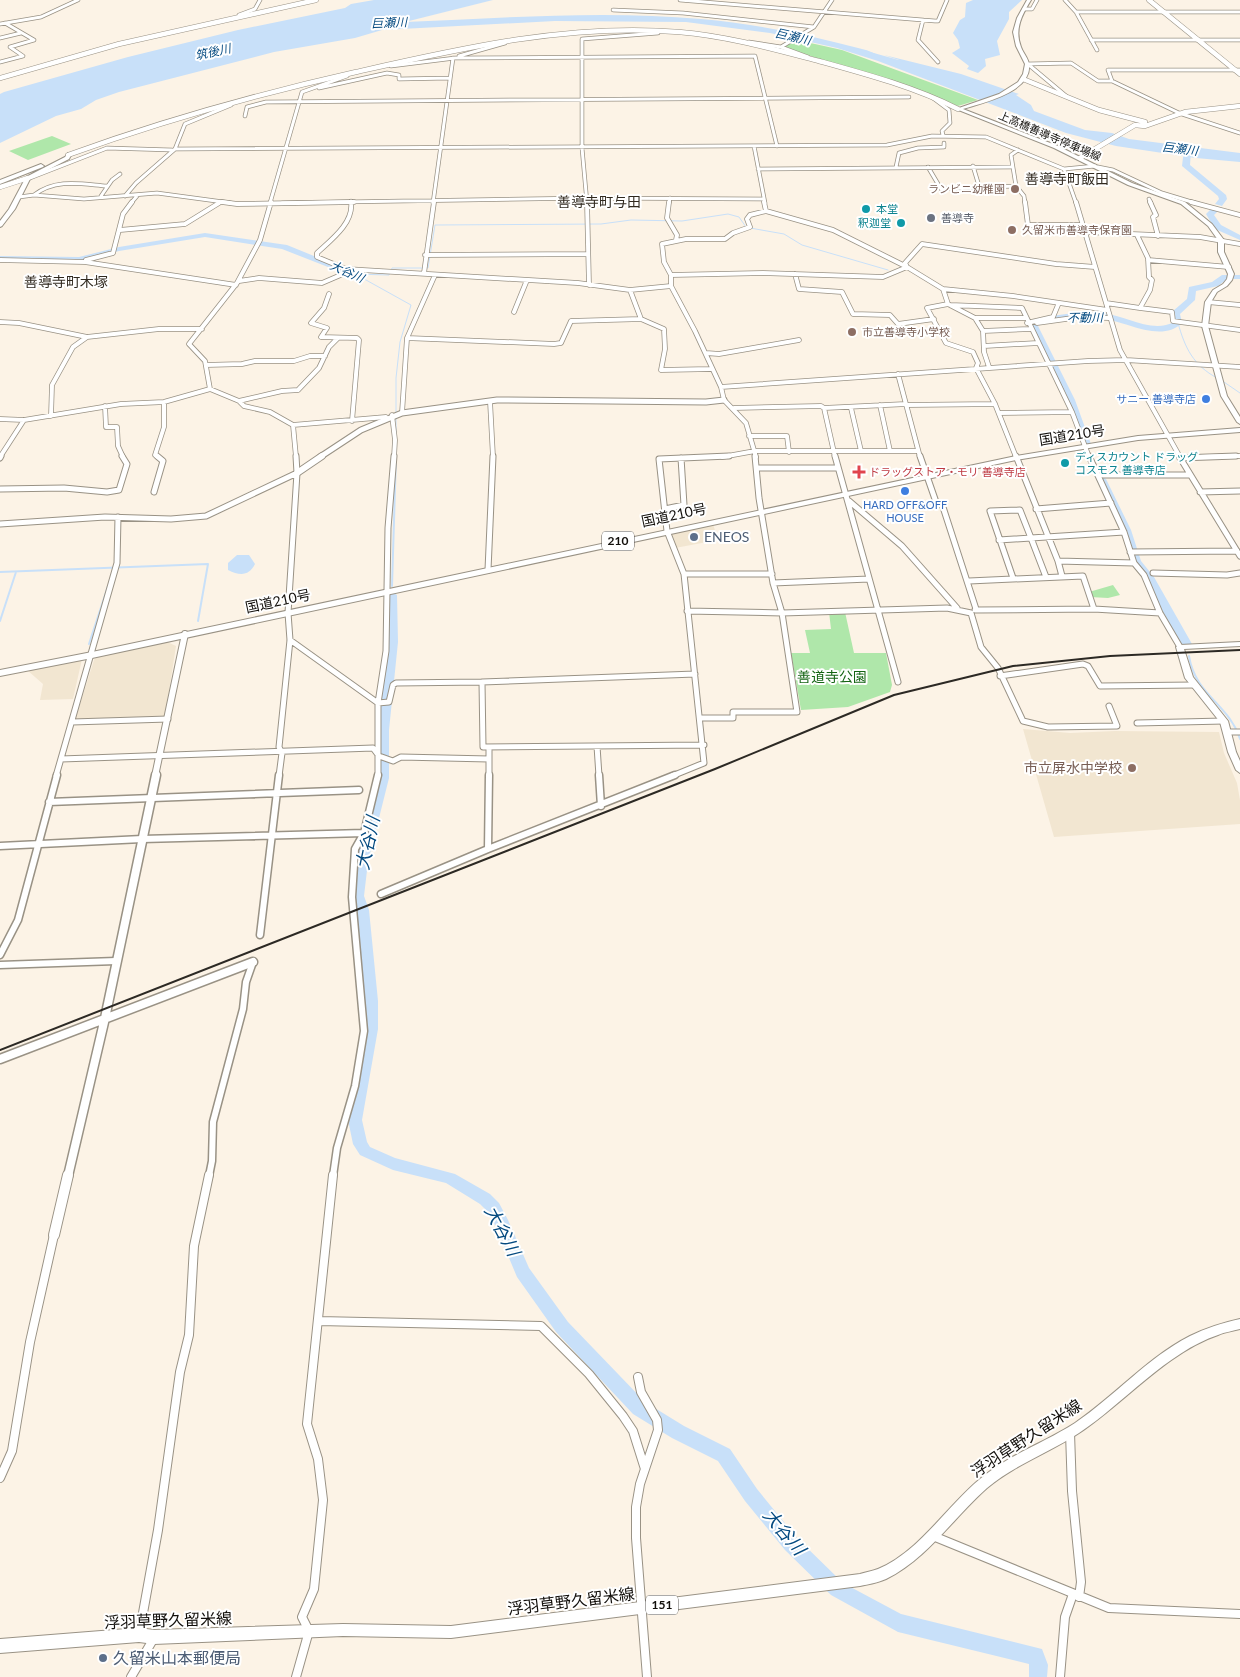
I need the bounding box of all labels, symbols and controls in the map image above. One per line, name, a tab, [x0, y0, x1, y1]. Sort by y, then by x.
water label: 巨瀬川	[371, 14, 409, 31]
water label: 巨瀬川	[774, 25, 814, 48]
water label: 筑後川	[194, 40, 234, 63]
street label: 上高橋善導寺停車場線	[997, 108, 1103, 163]
water label: 巨瀬川	[1161, 139, 1201, 158]
district label: 善導寺町飯田	[1025, 170, 1109, 187]
place label: ランビニ幼稚園	[928, 182, 1005, 195]
marker: ランビニ幼稚園	[1009, 183, 1021, 195]
district label: 善導寺町与田	[557, 193, 641, 210]
place label: 本堂	[876, 202, 898, 215]
marker: 本堂	[860, 203, 872, 215]
place label: 善導寺	[941, 211, 974, 224]
marker: 善導寺	[925, 212, 937, 224]
place label: 釈迦堂	[858, 216, 891, 229]
marker: 釈迦堂	[895, 217, 907, 229]
place label: 久留米市善導寺保育園	[1022, 223, 1132, 236]
marker: 久留米市善導寺保育園	[1006, 224, 1018, 236]
water label: 大谷川	[328, 257, 369, 287]
district label: 善導寺町木塚	[24, 273, 108, 290]
water label: 不動川	[1067, 310, 1105, 325]
place label: 市立善導寺小学校	[862, 325, 950, 338]
marker: 市立善導寺小学校	[846, 326, 858, 338]
place label: サニー 善導寺店	[1116, 392, 1196, 405]
marker: サニー 善導寺店	[1200, 393, 1212, 405]
street label: 国道210号	[1038, 421, 1106, 448]
place label: ディスカウント ドラッグ コスモス 善導寺店	[1075, 450, 1198, 476]
marker: ディスカウント ドラッグ コスモス 善導寺店	[1059, 457, 1071, 469]
place label: ドラッグストア・モリ 善導寺店	[869, 465, 1026, 478]
marker: ドラッグストア・モリ 善導寺店	[853, 466, 865, 478]
marker: HARD OFF&OFF HOUSE	[899, 485, 911, 497]
place label: HARD OFF&OFF HOUSE	[863, 498, 947, 524]
street label: 国道210号	[640, 499, 708, 530]
place label: ENEOS	[704, 528, 749, 545]
marker: ENEOS	[688, 531, 700, 543]
road number: 210	[602, 532, 634, 550]
street label: 国道210号	[244, 585, 312, 616]
park label: 善道寺公園	[797, 668, 867, 685]
place label: 市立屏水中学校	[1024, 759, 1122, 776]
marker: 市立屏水中学校	[1126, 762, 1138, 774]
water label: 大谷川	[351, 812, 384, 871]
water label: 大谷川	[480, 1202, 526, 1261]
street label: 浮羽草野久留米線	[967, 1395, 1085, 1480]
water label: 大谷川	[759, 1504, 812, 1561]
street label: 浮羽草野久留米線	[506, 1583, 636, 1618]
road number: 151	[646, 1596, 678, 1614]
street label: 浮羽草野久留米線	[104, 1608, 232, 1631]
place label: 久留米山本郵便局	[113, 1648, 241, 1667]
marker: 久留米山本郵便局	[97, 1652, 109, 1664]

